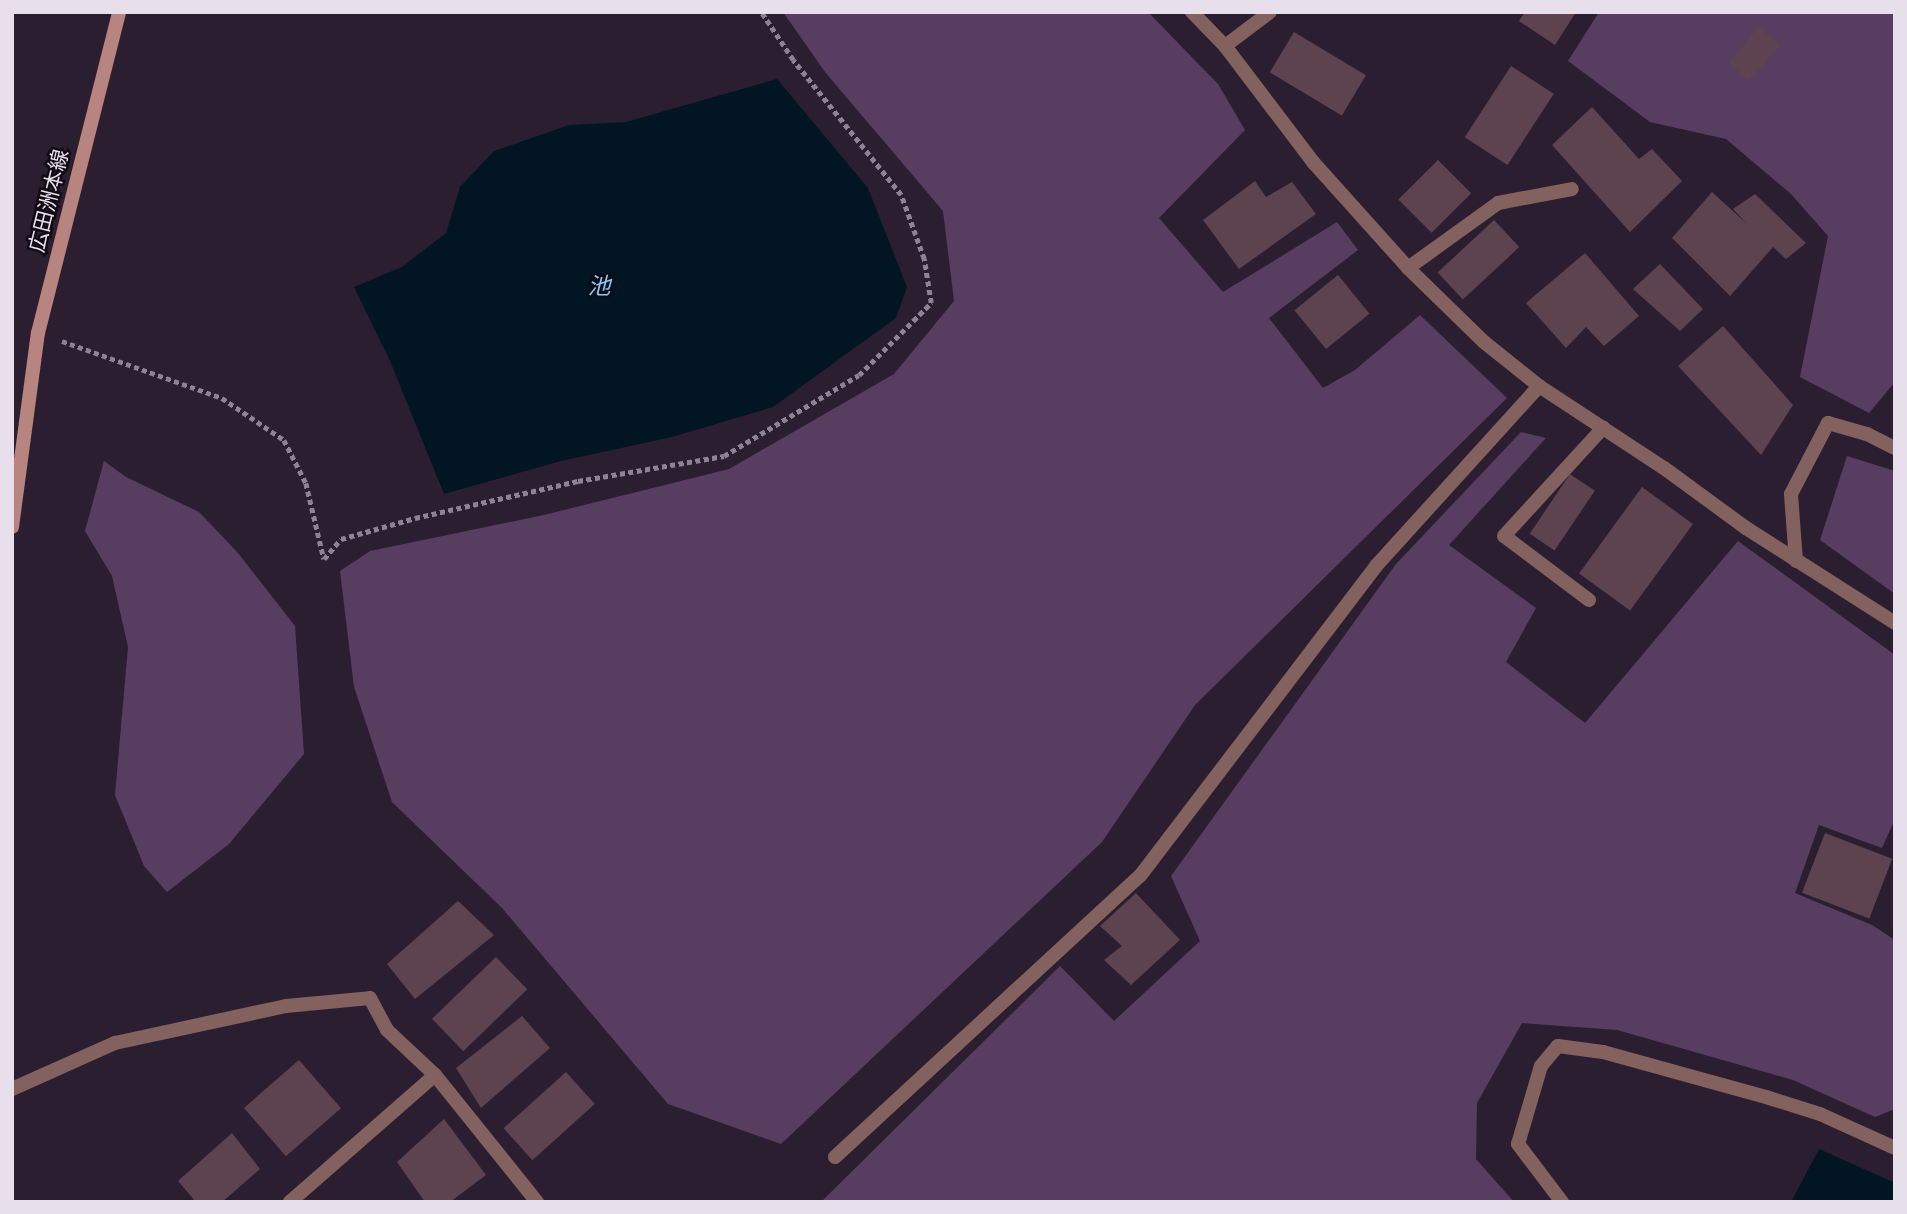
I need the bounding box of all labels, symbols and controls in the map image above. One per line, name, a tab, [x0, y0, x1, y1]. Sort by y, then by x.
street label: 広田洲本線	[24, 147, 74, 255]
water label: 池	[588, 273, 610, 301]

